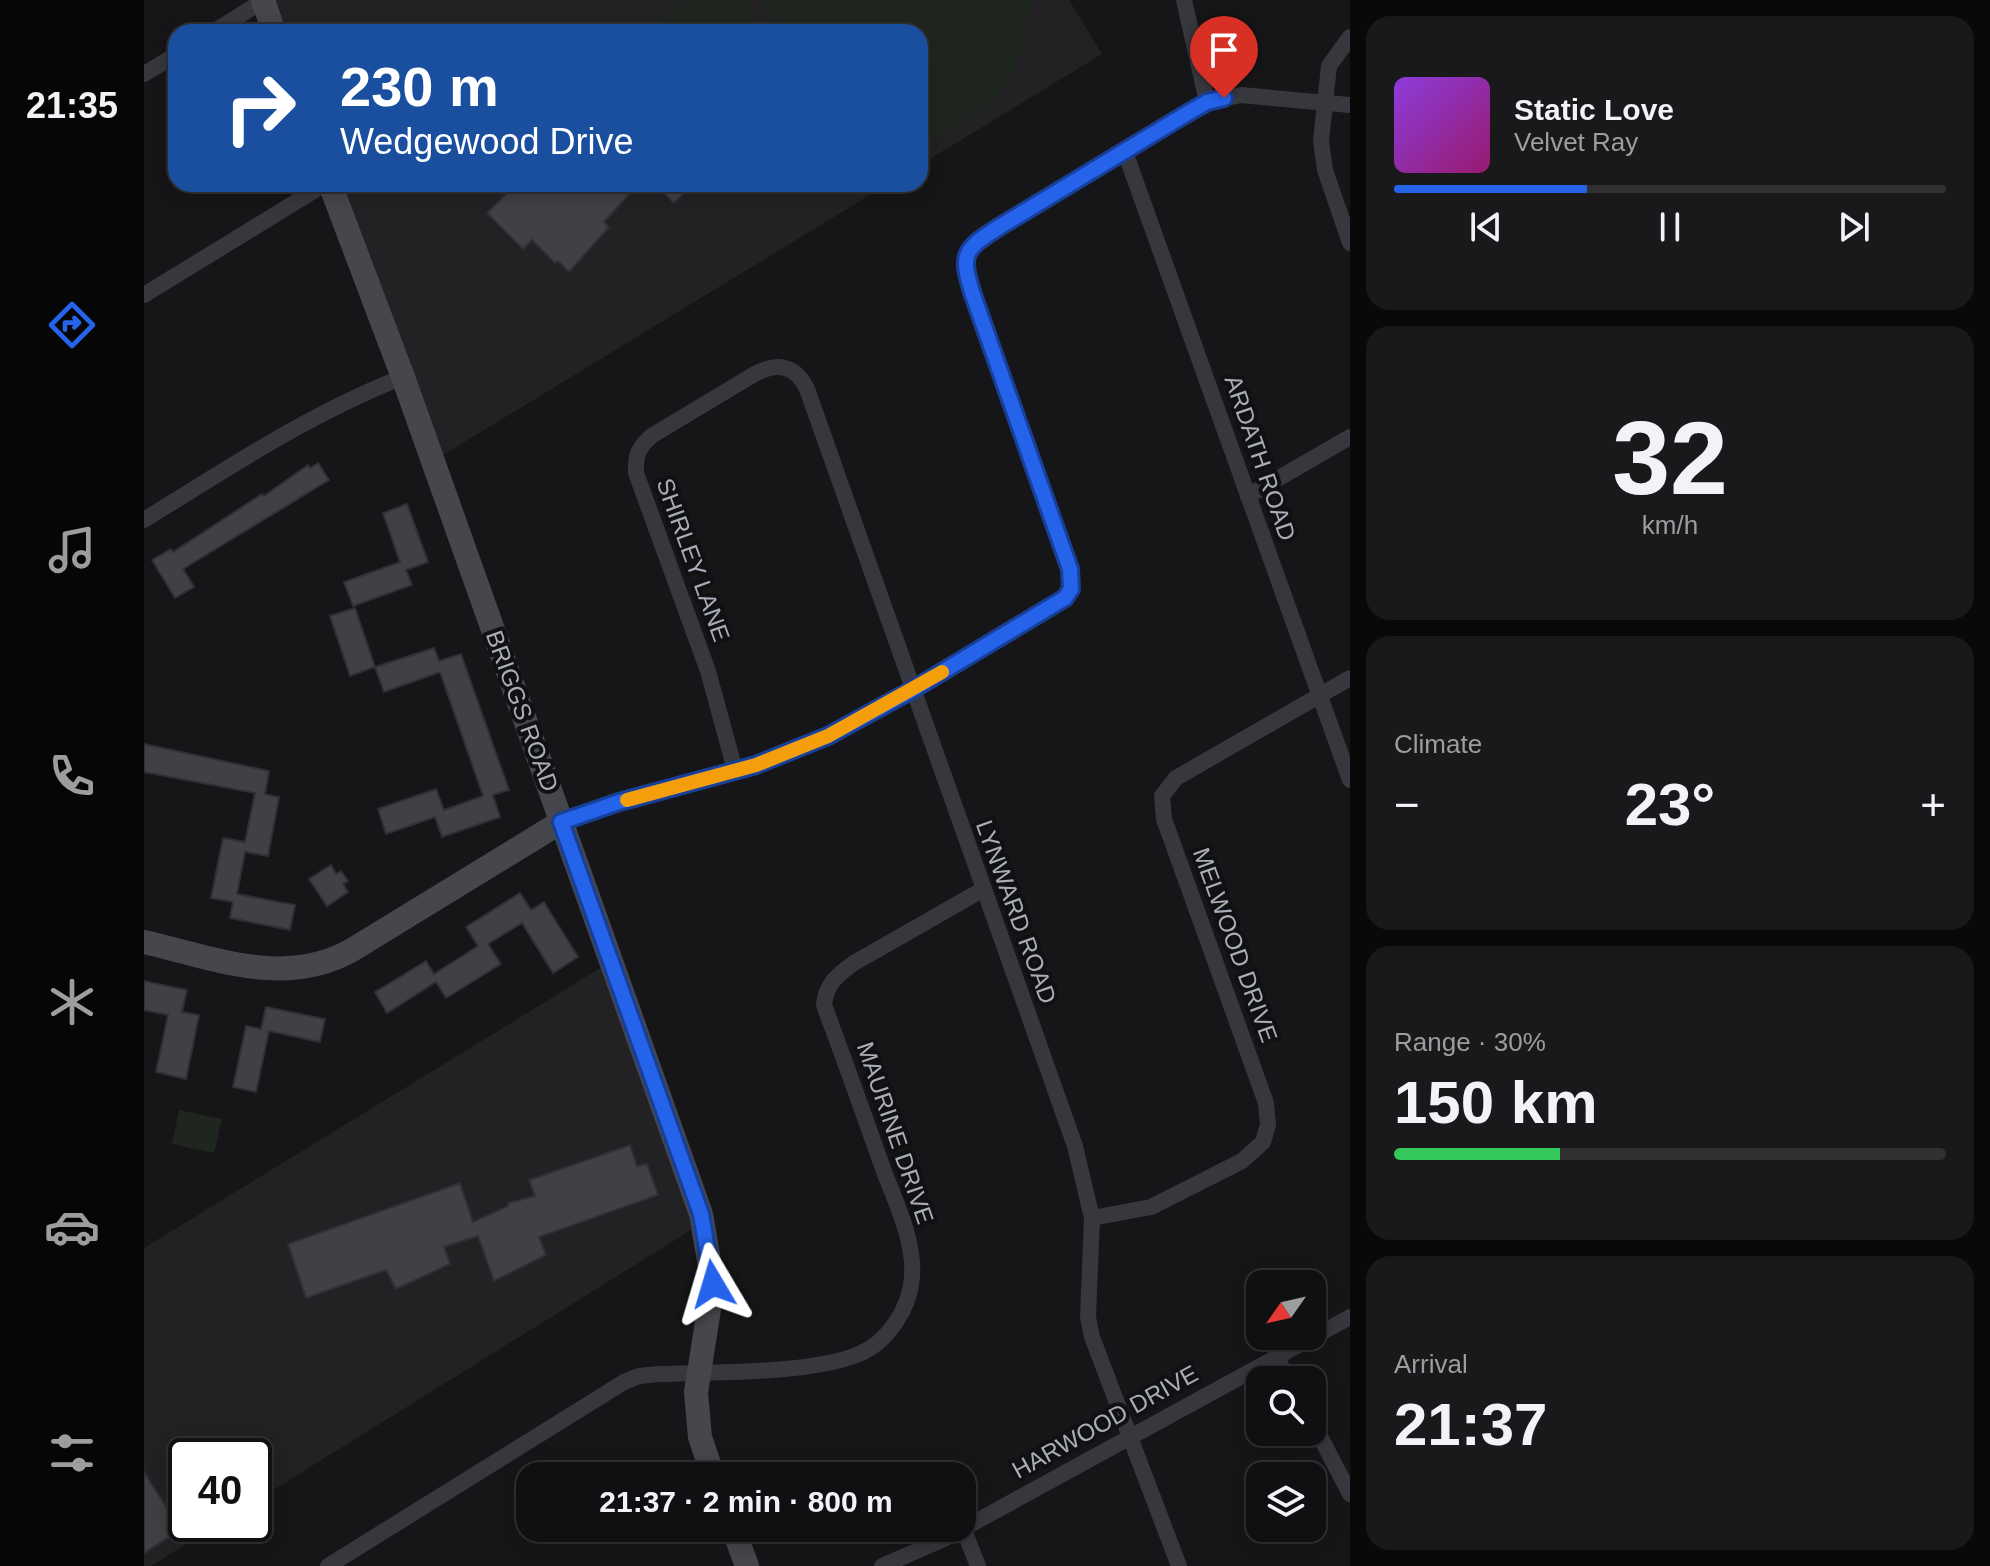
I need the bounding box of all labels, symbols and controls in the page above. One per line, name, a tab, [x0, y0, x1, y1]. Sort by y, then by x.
pin	[1190, 16, 1258, 98]
icon: arrive	[1202, 28, 1246, 72]
text: 230 m	[340, 55, 499, 118]
icon: right	[208, 56, 312, 160]
text: 21:35	[26, 85, 118, 126]
text: Static Love	[1514, 93, 1674, 126]
text: Wedgewood Drive	[340, 121, 633, 162]
text: Velvet Ray	[1514, 127, 1638, 157]
icon: previous	[1464, 205, 1508, 249]
icon: pause	[1648, 205, 1692, 249]
icon: next	[1832, 205, 1876, 249]
icon: directions	[44, 297, 100, 353]
street label: ARDATH ROAD	[1220, 372, 1301, 544]
text: 32	[1612, 400, 1728, 516]
street label: SHIRLEY LANE	[651, 475, 736, 645]
text: km/h	[1642, 510, 1698, 540]
icon: music	[44, 522, 100, 578]
street label: BRIGGS ROAD	[481, 627, 564, 795]
text: Climate	[1394, 729, 1482, 759]
icon: phone	[44, 748, 100, 804]
text: 23°	[1625, 771, 1715, 838]
text: −	[1394, 780, 1420, 829]
text: +	[1920, 780, 1946, 829]
street label: LYNWARD ROAD	[971, 816, 1062, 1007]
street label: MELWOOD DRIVE	[1188, 844, 1283, 1046]
icon: climate	[44, 974, 100, 1030]
text: Range · 30%	[1394, 1027, 1546, 1057]
street label: MAURINE DRIVE	[852, 1038, 939, 1227]
text: 150 km	[1394, 1069, 1598, 1136]
icon: car	[44, 1199, 100, 1255]
position arrow	[671, 1242, 755, 1326]
north arrow	[1246, 1270, 1326, 1350]
map controls	[1246, 1270, 1326, 1542]
text: Arrival	[1394, 1349, 1468, 1379]
street label: HARWOOD DRIVE	[1007, 1359, 1202, 1484]
button: search	[1246, 1366, 1326, 1446]
text: 21:37	[1394, 1391, 1547, 1458]
icon: filters	[44, 1425, 100, 1481]
speed limit sign: 40	[168, 1438, 272, 1542]
button: layers	[1246, 1462, 1326, 1542]
text: 21:37 · 2 min · 800 m	[599, 1485, 893, 1518]

